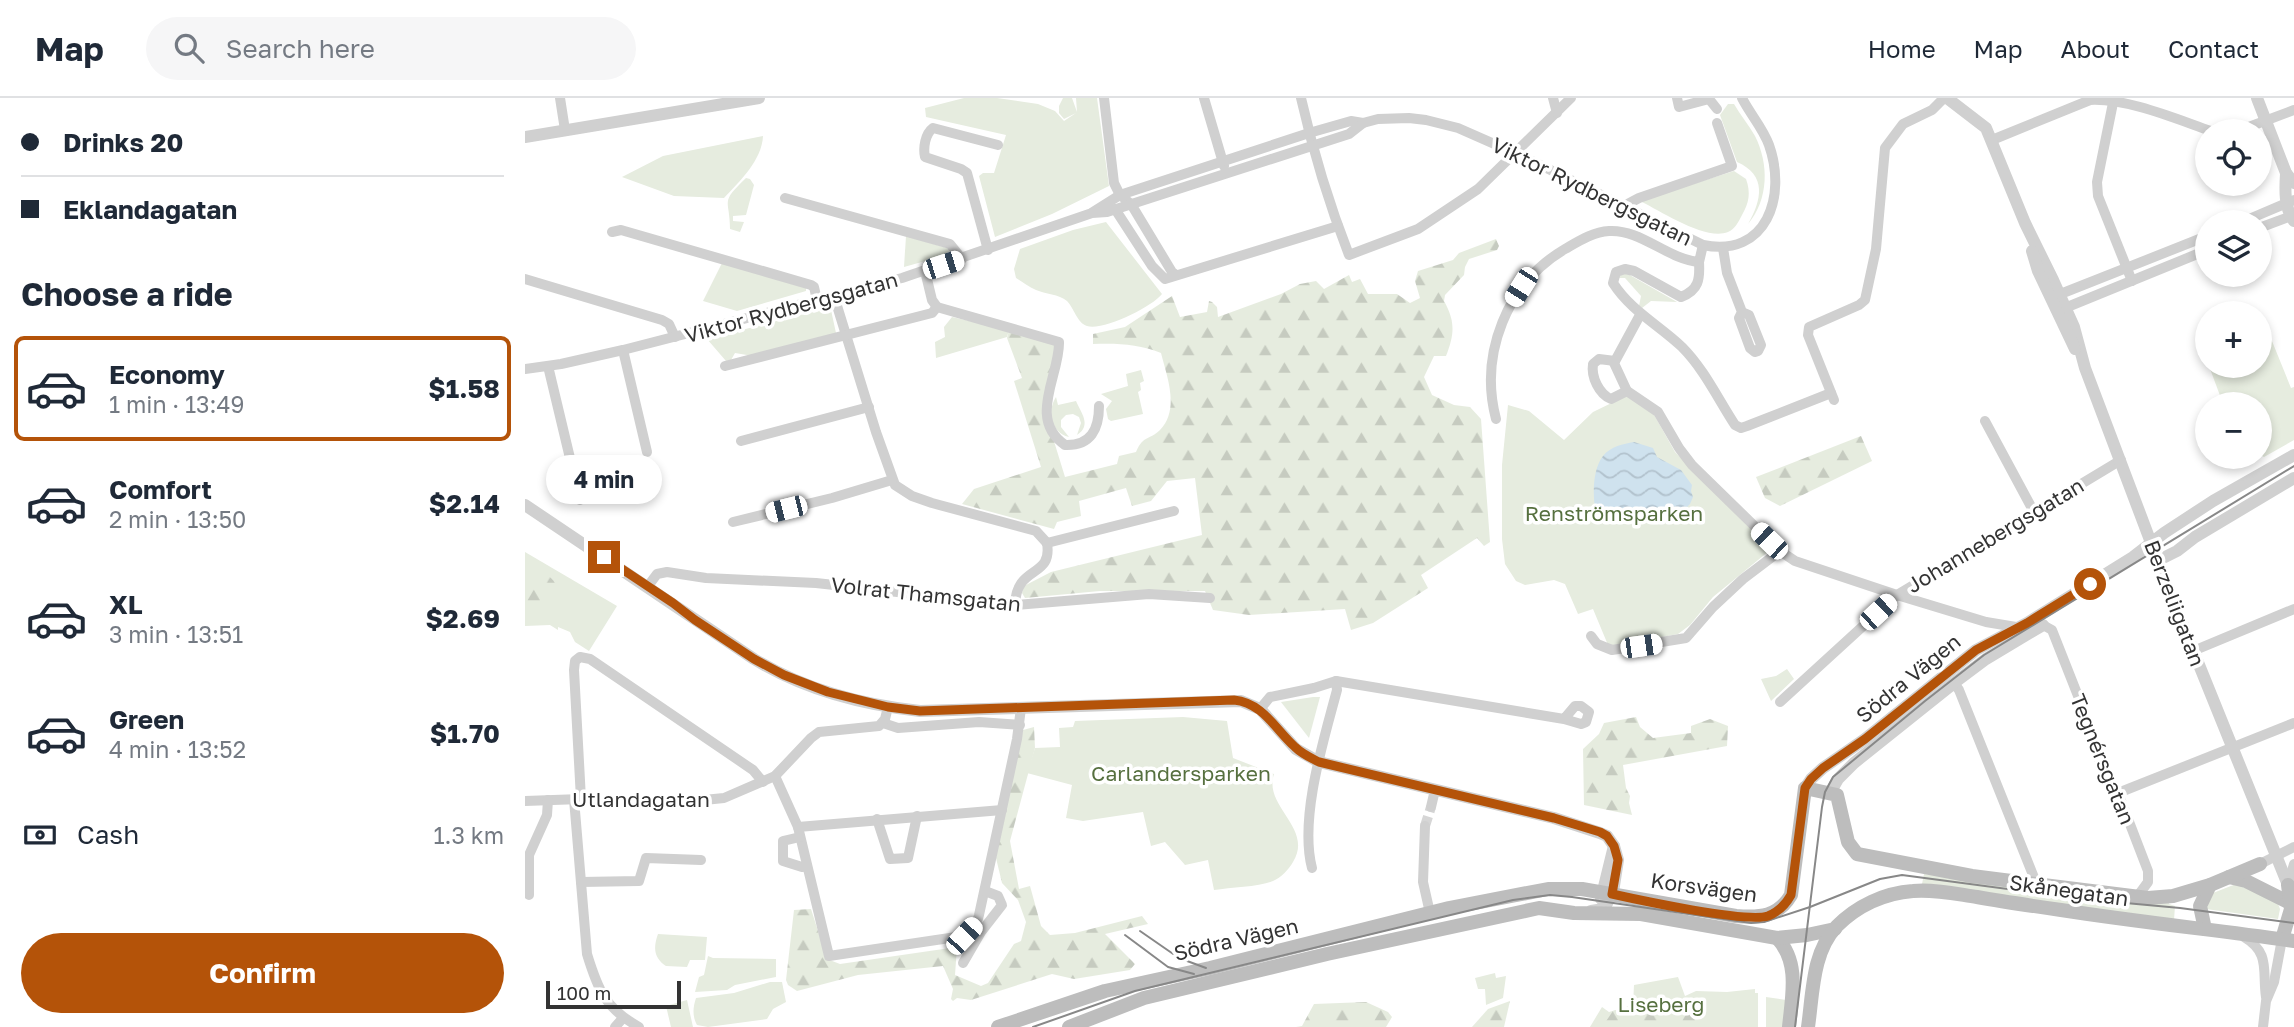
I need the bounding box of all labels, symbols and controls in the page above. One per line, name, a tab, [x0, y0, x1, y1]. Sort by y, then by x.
search box	[146, 17, 636, 80]
text: Map	[35, 29, 104, 68]
icon: search	[170, 29, 208, 67]
text: Search here	[226, 33, 375, 64]
text: Home	[1868, 34, 1936, 63]
text: Map	[1974, 34, 2023, 63]
text: About	[2061, 34, 2130, 63]
text: Contact	[2168, 34, 2259, 63]
map controls	[2195, 119, 2272, 469]
button: locate	[2195, 119, 2272, 196]
text: Drinks 20	[63, 127, 183, 158]
street label: Viktor Rydbergsgatan	[1488, 131, 1696, 251]
text: Eklandagatan	[63, 194, 237, 225]
button: layers	[2195, 210, 2272, 287]
car	[920, 249, 967, 281]
car	[1501, 264, 1542, 310]
street label: Viktor Rydbergsgatan	[681, 266, 901, 348]
text: Choose a ride	[21, 275, 233, 313]
button: +	[2195, 301, 2272, 378]
icon: car	[25, 357, 88, 420]
text: Economy	[109, 359, 225, 390]
text: $1.58	[428, 373, 500, 404]
text: 1 min · 13:49	[109, 390, 244, 418]
button: −	[2195, 392, 2272, 469]
callout: 4 min	[546, 456, 662, 504]
text: 4 min	[574, 465, 634, 493]
icon: car	[25, 472, 88, 535]
street label: Johannebergsgatan	[1902, 472, 2088, 598]
text: Comfort	[109, 474, 212, 505]
text: $2.14	[429, 488, 500, 519]
car	[764, 494, 809, 524]
park label: Renströmsparken	[1525, 500, 1703, 526]
text: 2 min · 13:50	[109, 505, 246, 533]
car	[1747, 519, 1792, 563]
street label: Berzeliigatan	[2139, 536, 2211, 670]
route end	[588, 541, 620, 573]
route start	[2074, 568, 2106, 600]
street label: Volrat Thamsgatan	[830, 571, 1022, 617]
icon: car	[25, 587, 88, 650]
text: XL	[109, 589, 143, 620]
car	[1856, 590, 1901, 634]
text: $2.69	[425, 603, 500, 634]
text: 3 min · 13:51	[109, 620, 243, 648]
street label: Södra Vägen	[1850, 628, 1966, 728]
car	[1619, 633, 1664, 659]
street label: Tegnérsgatan	[2065, 690, 2141, 828]
icon: car	[25, 702, 88, 765]
text: Green	[109, 704, 184, 735]
text: $1.70	[430, 718, 500, 749]
text: 4 min · 13:52	[109, 735, 246, 763]
park label: Carlandersparken	[1091, 760, 1271, 786]
street label: Utlandagatan	[572, 786, 710, 812]
icon: cash	[21, 816, 59, 854]
text: Cash	[77, 819, 139, 850]
text: 1.3 km	[433, 821, 504, 849]
street label: Korsvägen	[1649, 867, 1759, 907]
street label: Skånegatan	[2008, 869, 2130, 911]
street label: Södra Vägen	[1171, 912, 1301, 966]
car	[942, 913, 987, 959]
button: Confirm	[21, 933, 504, 1013]
scale bar	[546, 978, 681, 1010]
text: 100 m	[557, 981, 611, 1004]
park label: Liseberg	[1618, 991, 1704, 1017]

